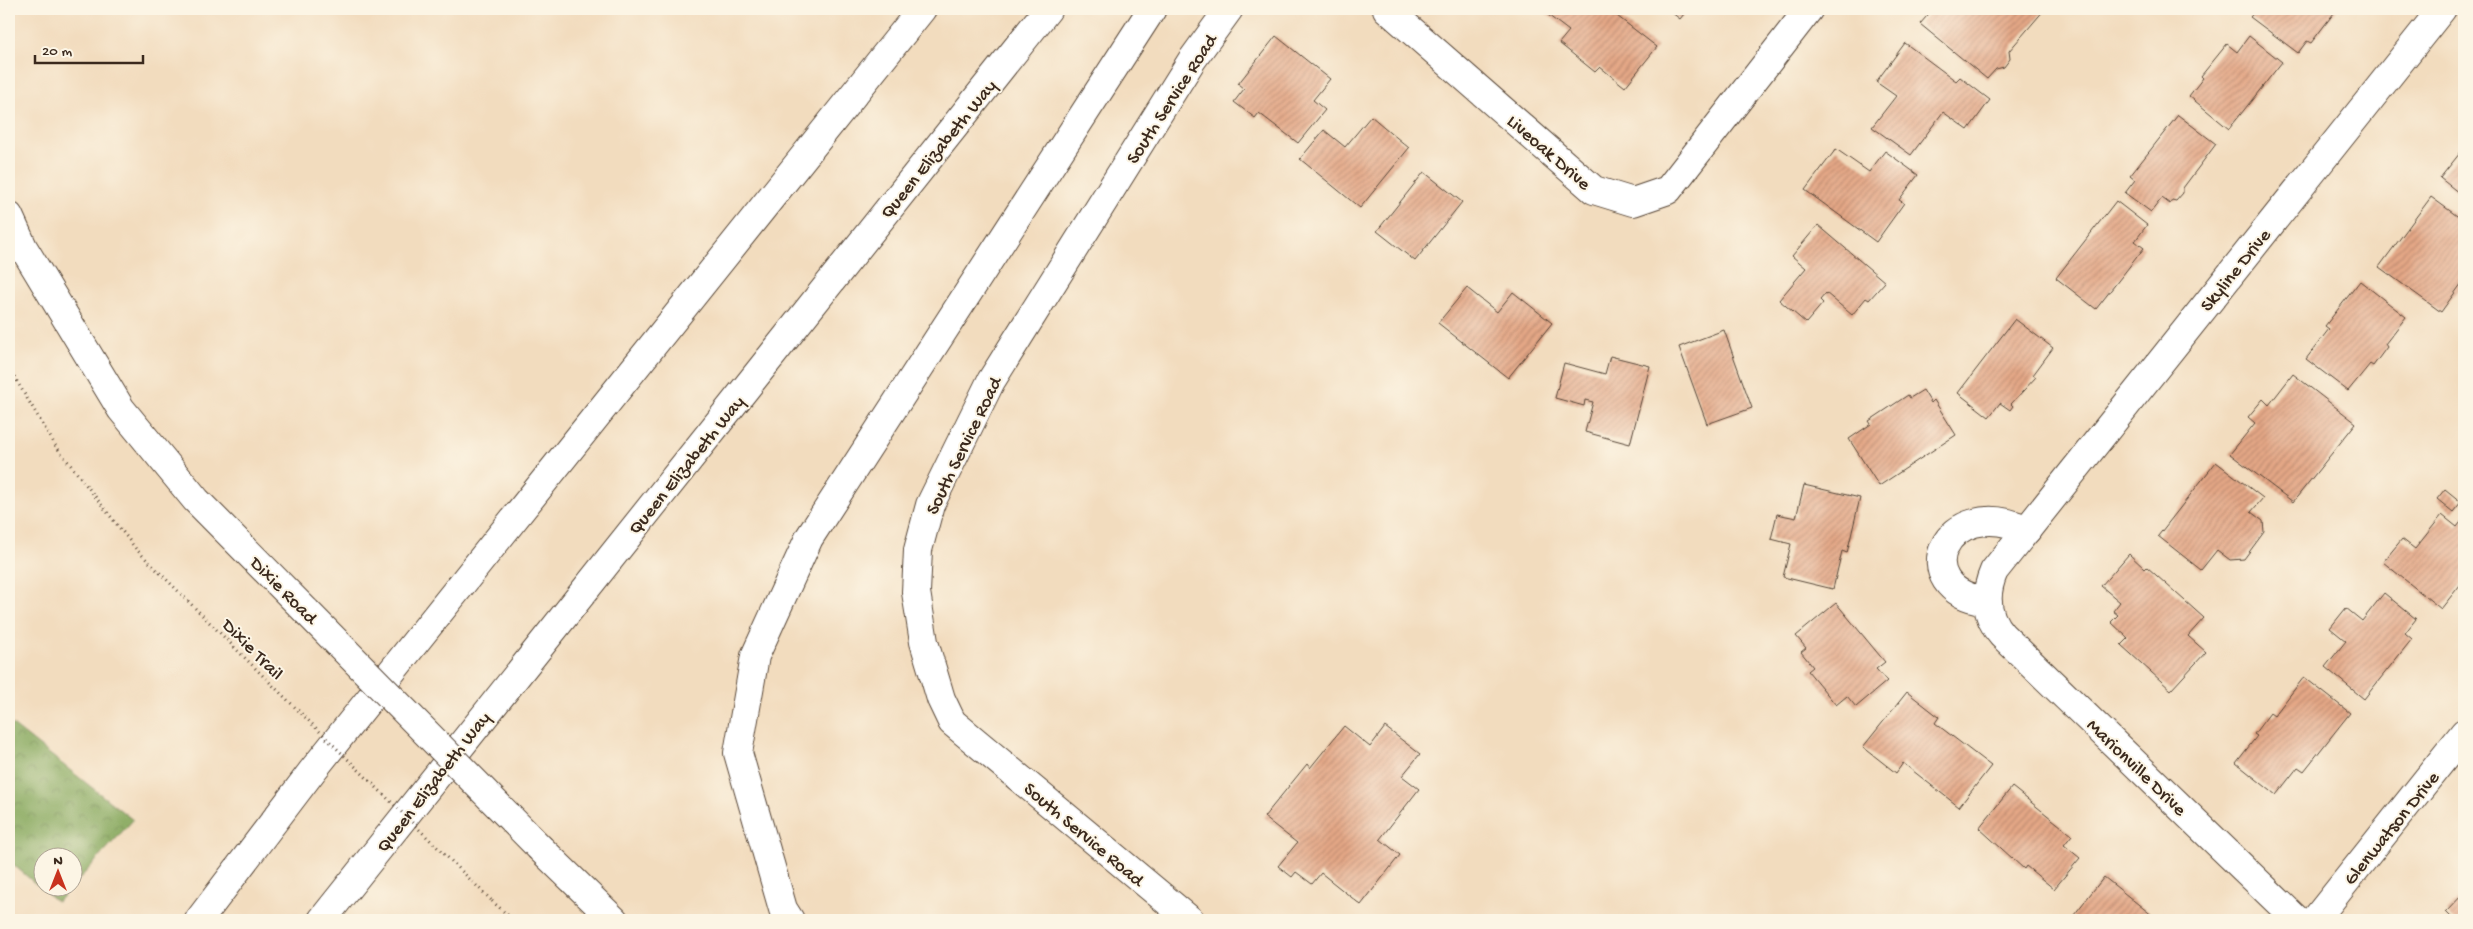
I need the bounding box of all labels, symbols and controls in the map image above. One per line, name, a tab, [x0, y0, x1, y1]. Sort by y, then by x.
street label: South Service Road	[1122, 29, 1224, 169]
scale bar	[35, 32, 142, 64]
text: 20 m	[42, 43, 72, 61]
street label: Queen Elizabeth Way	[877, 76, 1003, 224]
street label: Liveoak Drive	[1501, 111, 1595, 197]
street label: Skyline Drive	[2196, 225, 2277, 317]
street label: South Service Road	[922, 372, 1009, 519]
street label: Queen Elizabeth Way	[625, 392, 751, 540]
street label: Dixie Road	[242, 551, 323, 631]
street label: Dixie Trail	[214, 613, 287, 686]
street label: Queen Elizabeth Way	[373, 708, 497, 858]
street label: Marionville Drive	[2081, 715, 2190, 822]
street label: Glenwatson Drive	[2340, 767, 2446, 891]
street label: South Service Road	[1018, 779, 1149, 894]
north arrow	[32, 846, 82, 896]
text: N	[53, 853, 63, 870]

